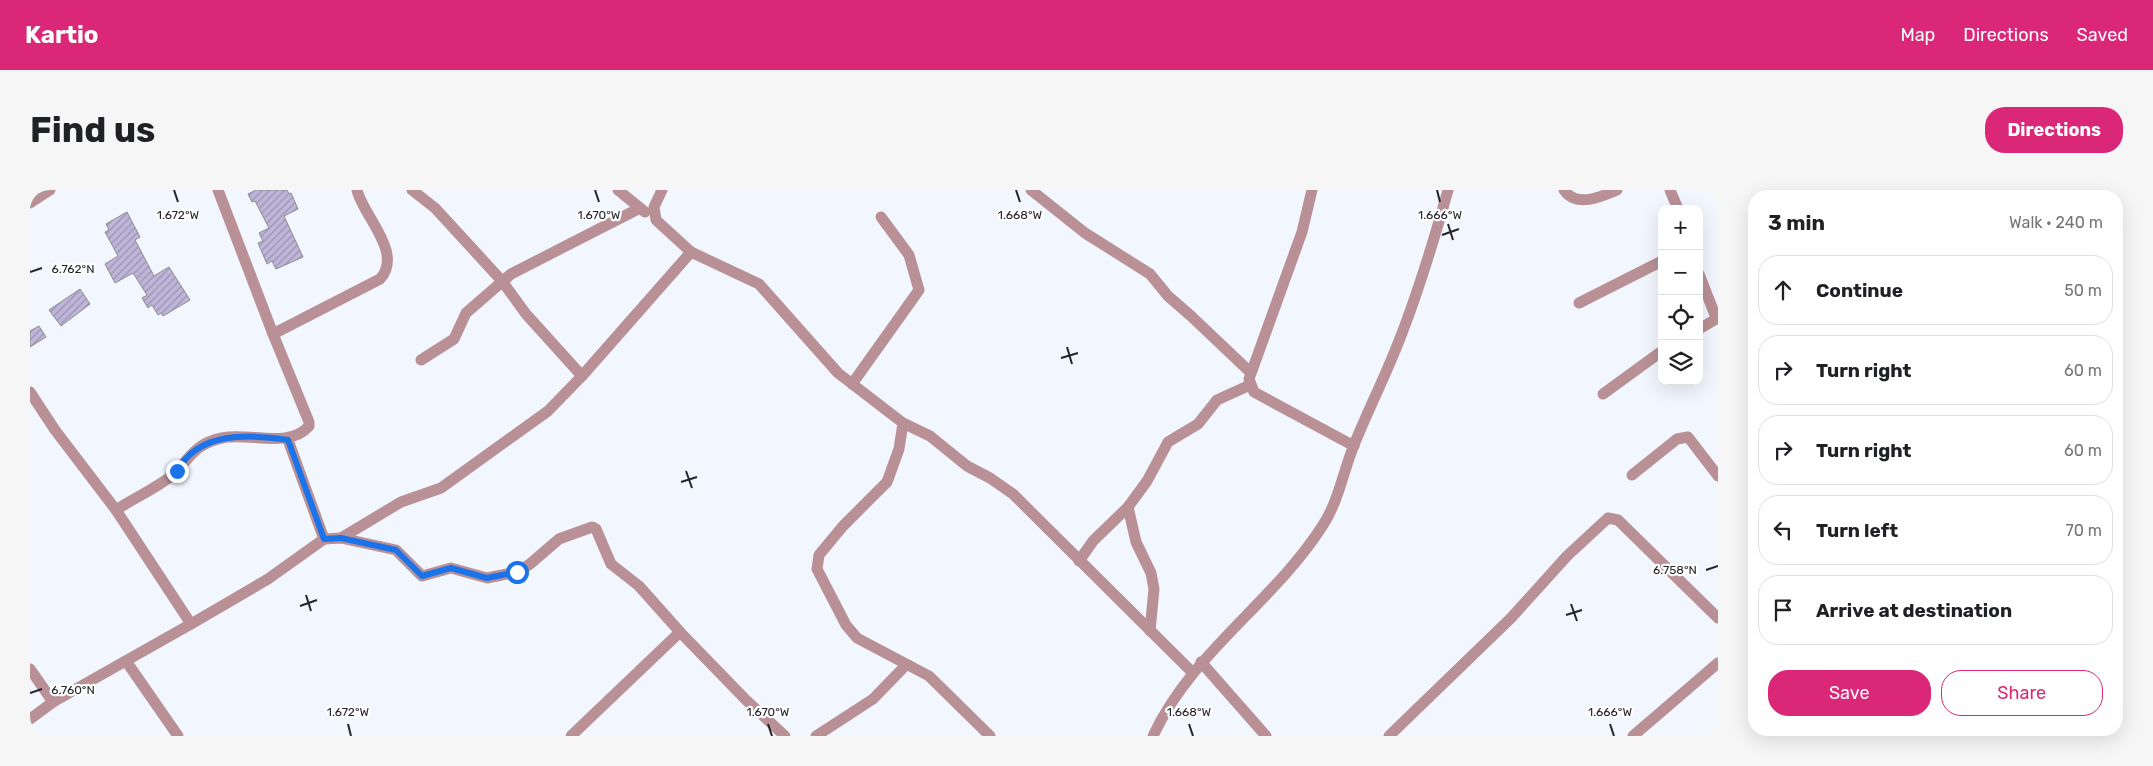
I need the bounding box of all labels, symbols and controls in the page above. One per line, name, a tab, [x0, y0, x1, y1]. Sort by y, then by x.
text: Kartio	[25, 21, 99, 49]
text: Map	[1900, 24, 1935, 46]
text: Directions	[1963, 24, 2049, 46]
text: Saved	[2077, 24, 2128, 46]
button: Directions	[1985, 107, 2123, 153]
text: Find us	[30, 109, 155, 151]
map controls	[1658, 205, 1703, 385]
button: +	[1658, 205, 1703, 250]
text: 1.672°W	[157, 208, 200, 222]
text: 1.670°W	[578, 208, 621, 222]
text: 1.668°W	[998, 208, 1043, 222]
text: 1.666°W	[1418, 208, 1462, 222]
text: 3 min	[1768, 210, 1825, 235]
text: Walk · 240 m	[2009, 213, 2103, 232]
button: −	[1658, 250, 1703, 295]
text: 6.762°N	[52, 262, 94, 276]
icon: ahead	[1769, 276, 1797, 304]
text: Continue	[1816, 279, 1903, 302]
text: 50 m	[2064, 281, 2102, 300]
button: locate	[1658, 295, 1703, 340]
button: layers	[1658, 340, 1703, 385]
icon: right	[1769, 356, 1797, 384]
text: Turn right	[1816, 359, 1911, 382]
text: 60 m	[2064, 361, 2102, 380]
icon: right	[1769, 436, 1797, 464]
text: Turn right	[1816, 439, 1911, 462]
text: 60 m	[2064, 441, 2102, 460]
route end	[166, 460, 189, 483]
icon: left	[1769, 516, 1797, 544]
text: Turn left	[1816, 519, 1898, 542]
text: 70 m	[2065, 521, 2102, 540]
route start	[506, 561, 529, 584]
text: 6.758°N	[1653, 563, 1697, 577]
icon: arrive	[1769, 596, 1797, 624]
text: Arrive at destination	[1816, 599, 2012, 622]
button: Save	[1768, 670, 1931, 716]
button: Share	[1941, 670, 2103, 716]
text: 6.760°N	[51, 683, 95, 697]
text: 1.672°W	[327, 705, 370, 719]
text: 1.670°W	[747, 705, 790, 719]
text: 1.668°W	[1167, 705, 1212, 719]
text: 1.666°W	[1588, 705, 1632, 719]

